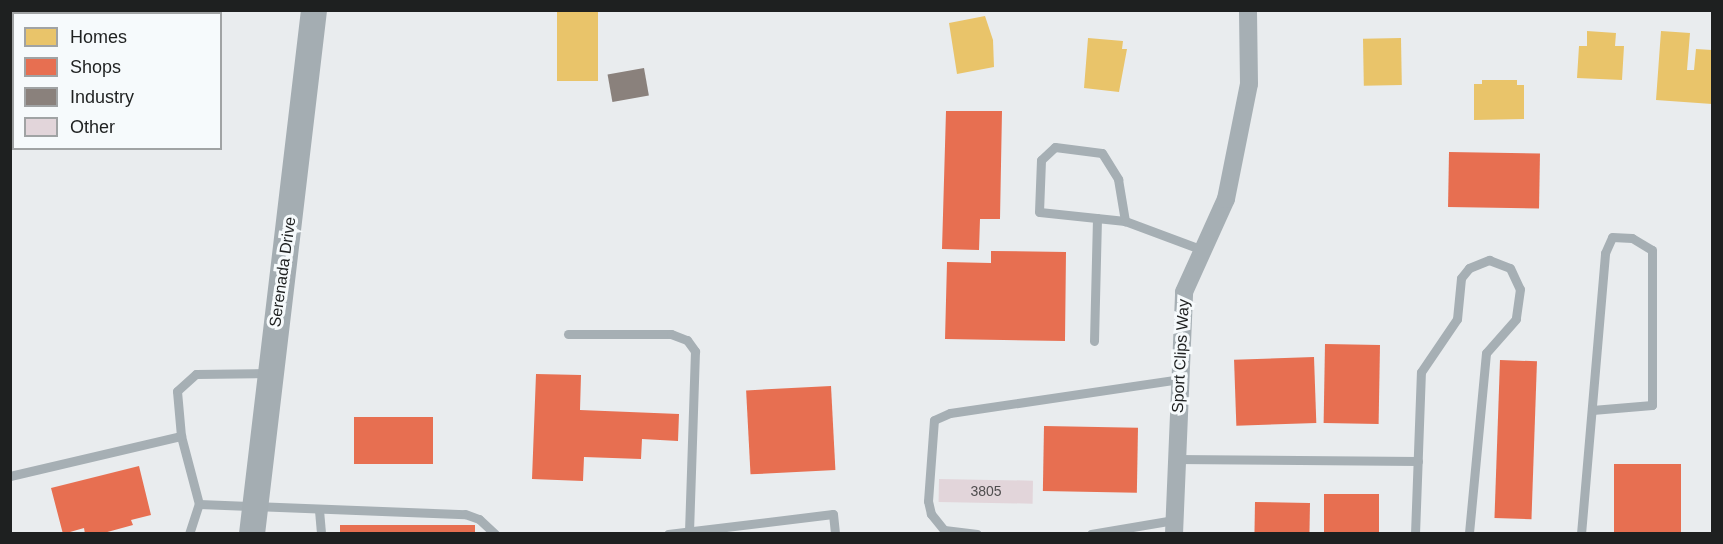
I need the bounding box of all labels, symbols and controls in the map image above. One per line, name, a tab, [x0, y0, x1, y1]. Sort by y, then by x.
legend	[12, 12, 222, 150]
text: Homes	[70, 27, 127, 47]
text: Shops	[70, 57, 121, 77]
text: Industry	[70, 87, 134, 107]
text: Other	[70, 117, 115, 137]
street label: Serenada Drive	[266, 216, 300, 328]
street label: Sport Clips Way	[1168, 299, 1194, 413]
house number: 3805	[970, 483, 1002, 499]

